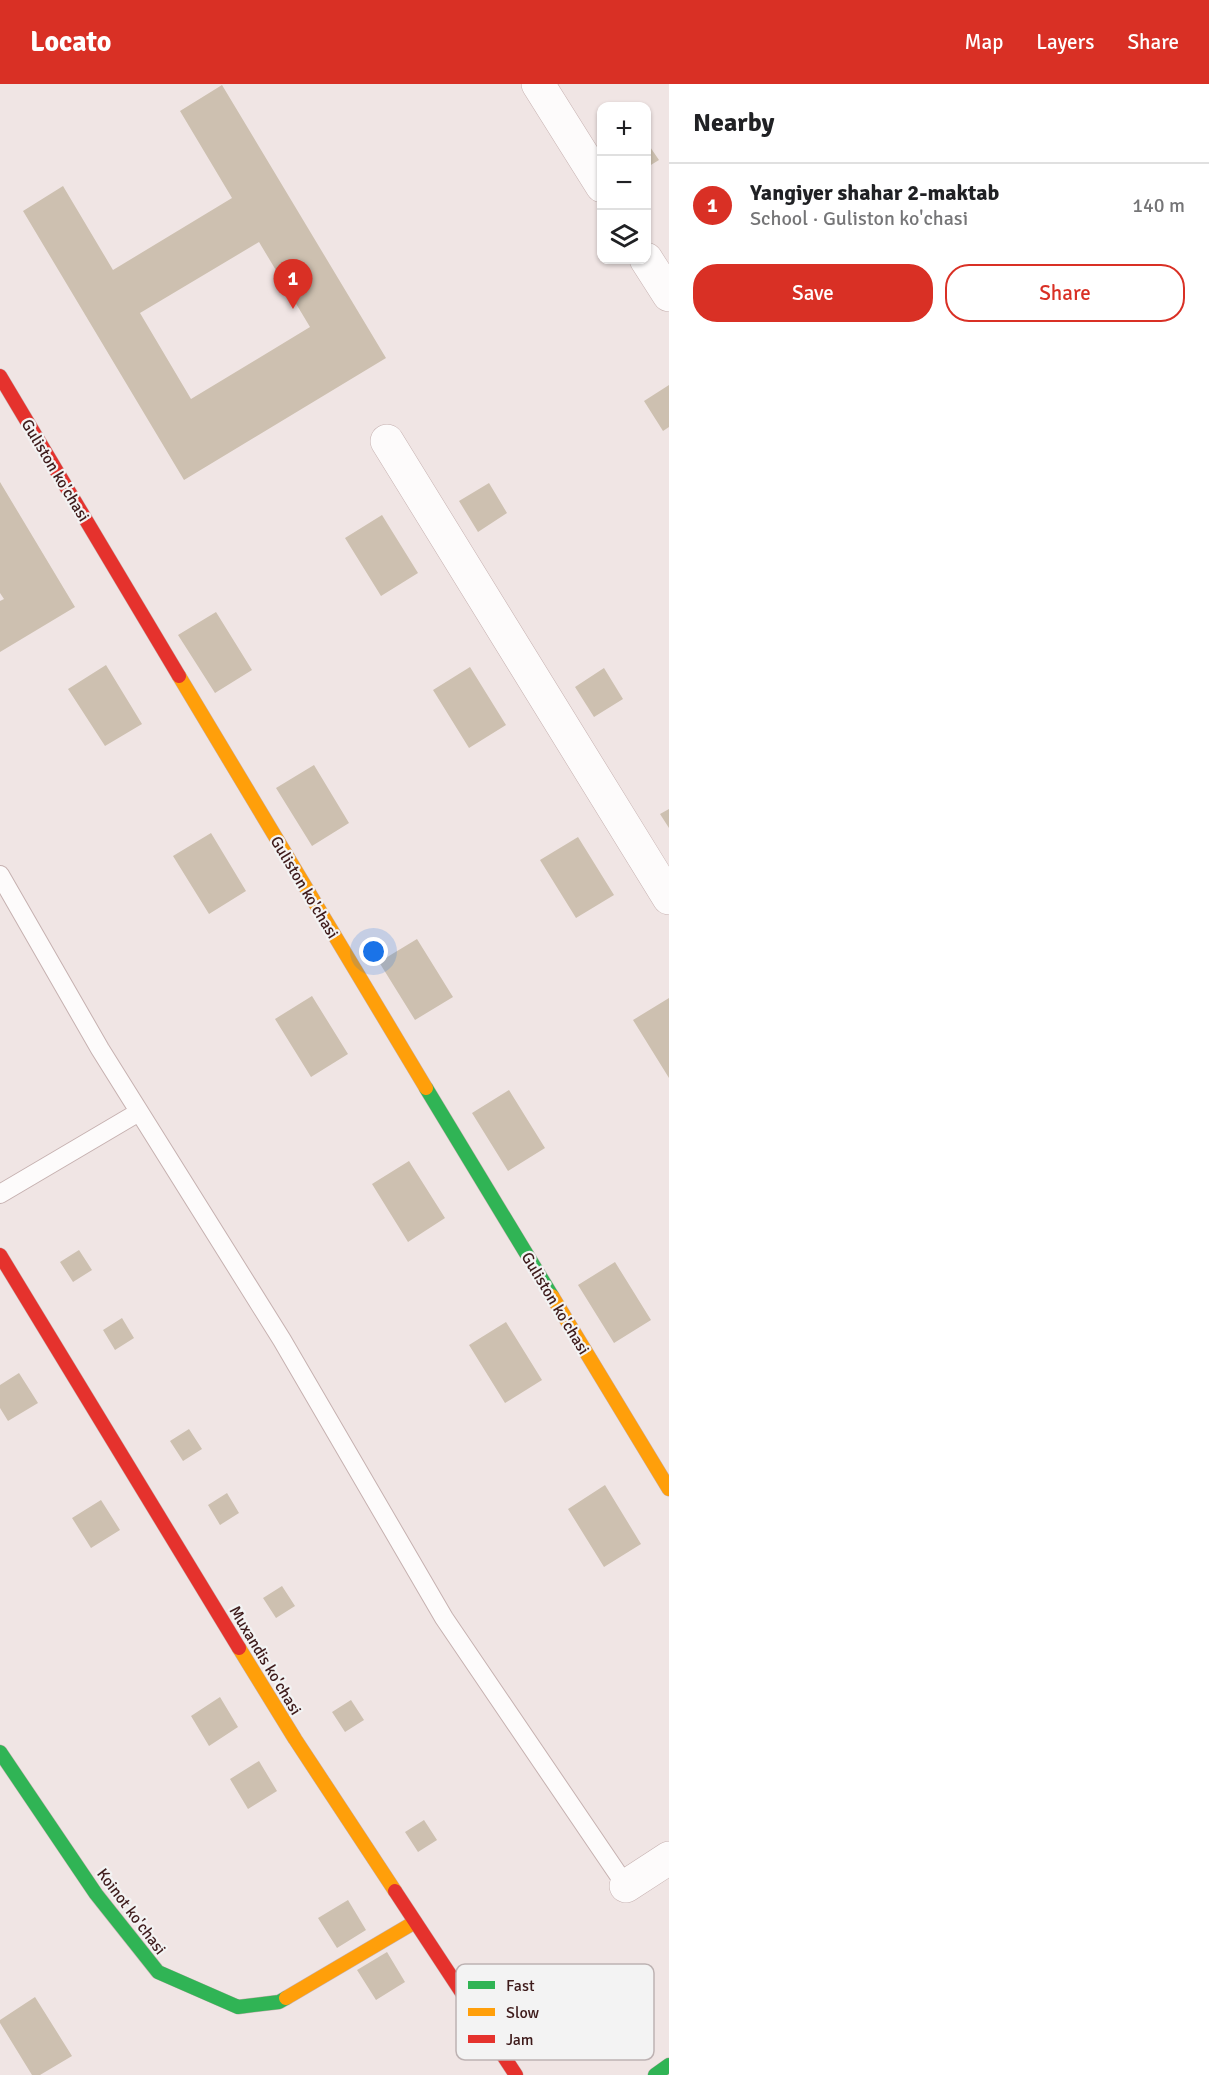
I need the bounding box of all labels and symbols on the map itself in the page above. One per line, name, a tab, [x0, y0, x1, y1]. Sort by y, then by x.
pin: 1	[274, 260, 312, 309]
street label: Guliston ko'chasi	[17, 416, 94, 525]
street label: Guliston ko'chasi	[266, 833, 343, 942]
your location	[359, 937, 388, 966]
street label: Guliston ko'chasi	[517, 1249, 594, 1358]
street label: Muxandis ko'chasi	[225, 1602, 306, 1719]
street label: Koinot ko'chasi	[92, 1864, 170, 1959]
legend	[456, 1964, 654, 2060]
text: Fast	[506, 1976, 535, 1996]
text: Slow	[506, 2003, 540, 2023]
text: Jam	[506, 2030, 534, 2050]

